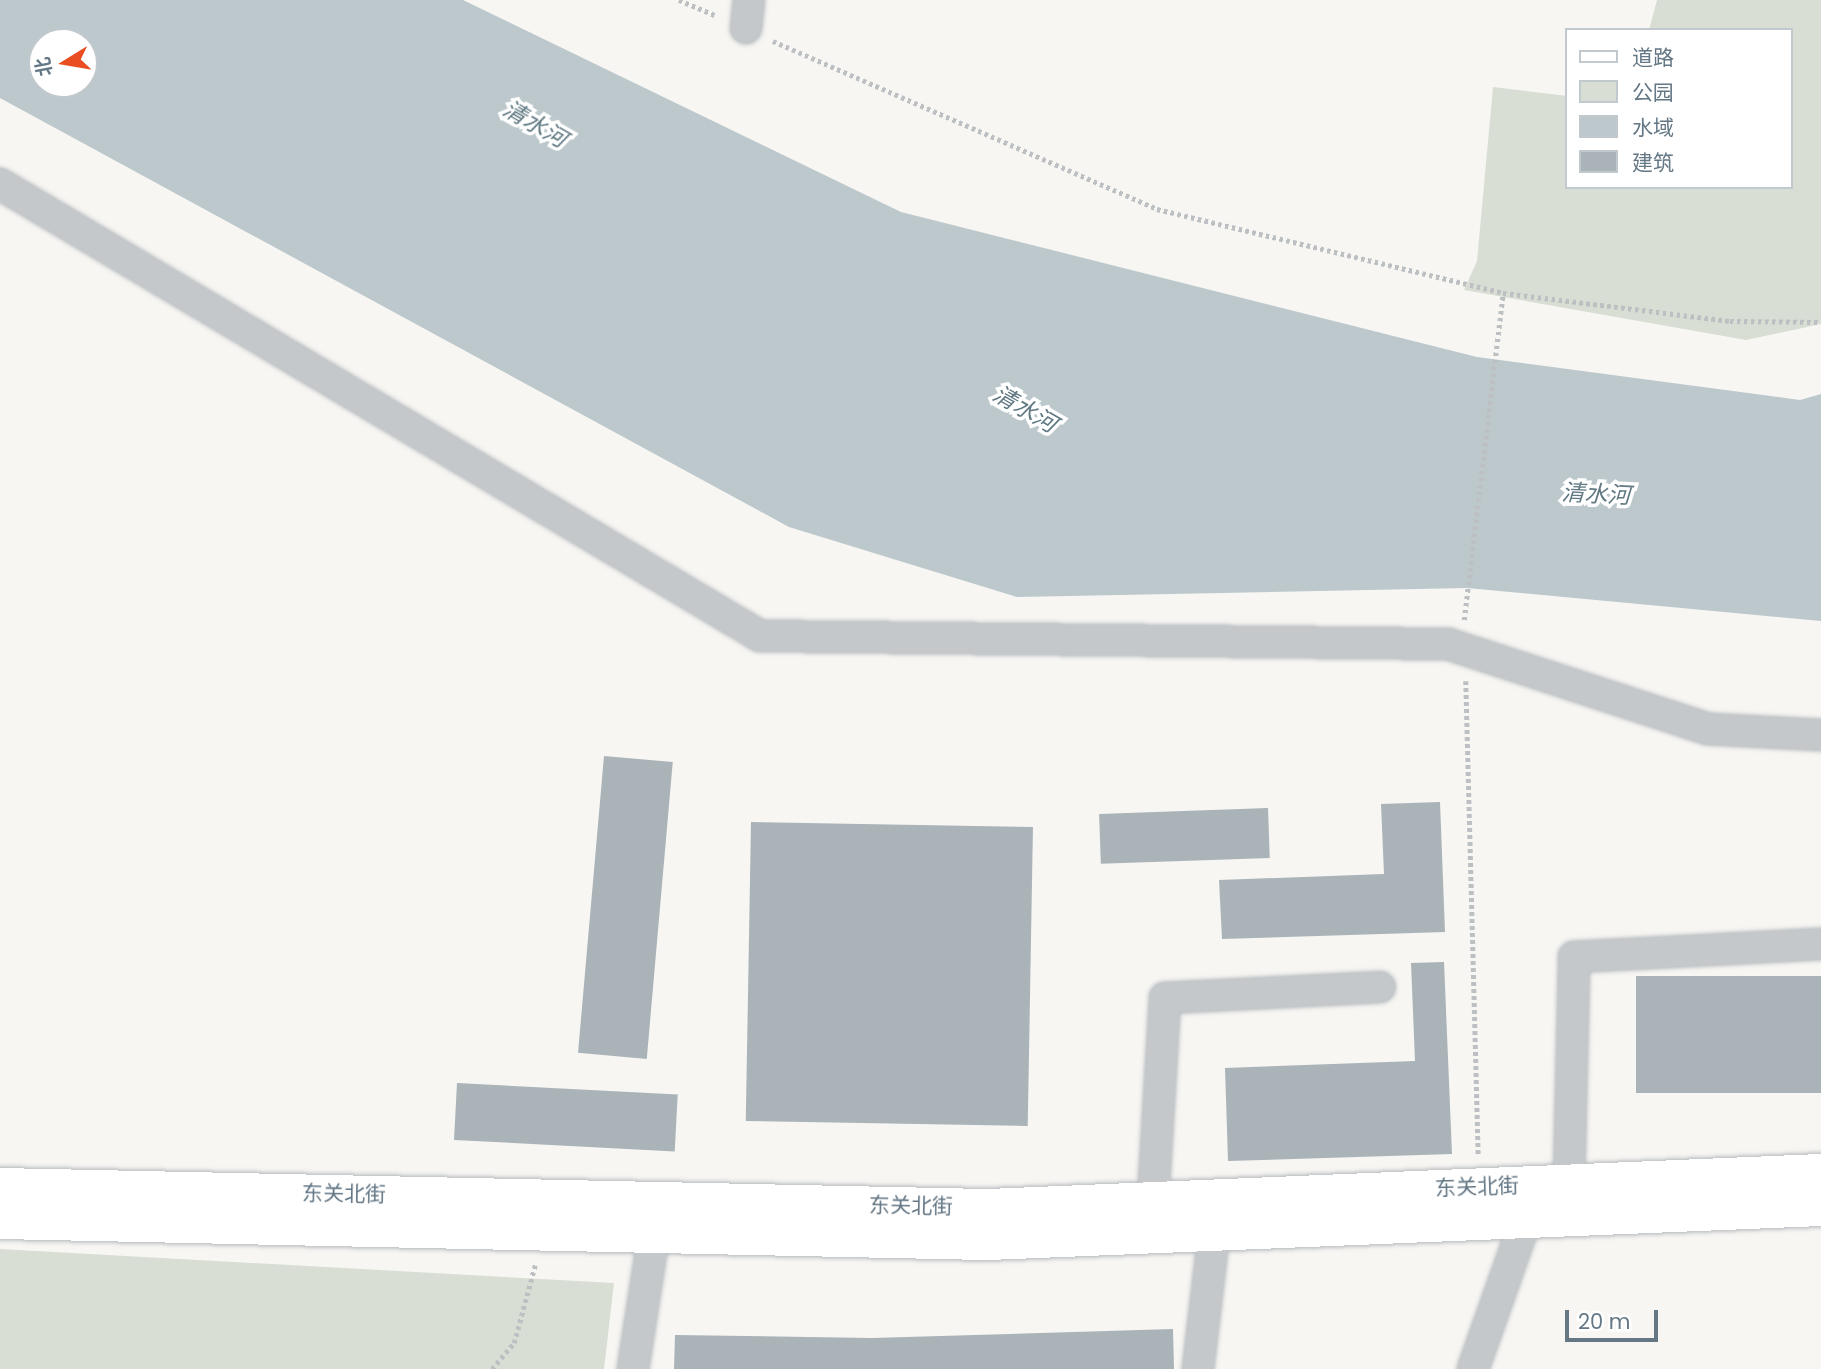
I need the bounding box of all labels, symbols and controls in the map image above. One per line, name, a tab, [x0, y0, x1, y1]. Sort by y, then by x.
north arrow	[28, 28, 98, 98]
legend	[1566, 28, 1793, 189]
text: 道路	[1632, 43, 1674, 72]
text: 北	[29, 55, 59, 79]
text: 公园	[1632, 78, 1674, 107]
water label: 清水河	[498, 95, 572, 153]
text: 水域	[1632, 113, 1674, 142]
text: 建筑	[1632, 148, 1674, 177]
water label: 清水河	[988, 380, 1062, 438]
water label: 清水河	[1561, 478, 1631, 510]
street label: 东关北街	[1435, 1173, 1519, 1201]
street label: 东关北街	[302, 1181, 386, 1207]
street label: 东关北街	[869, 1193, 953, 1219]
scale bar	[1569, 1296, 1662, 1340]
text: 20 m	[1578, 1307, 1631, 1336]

